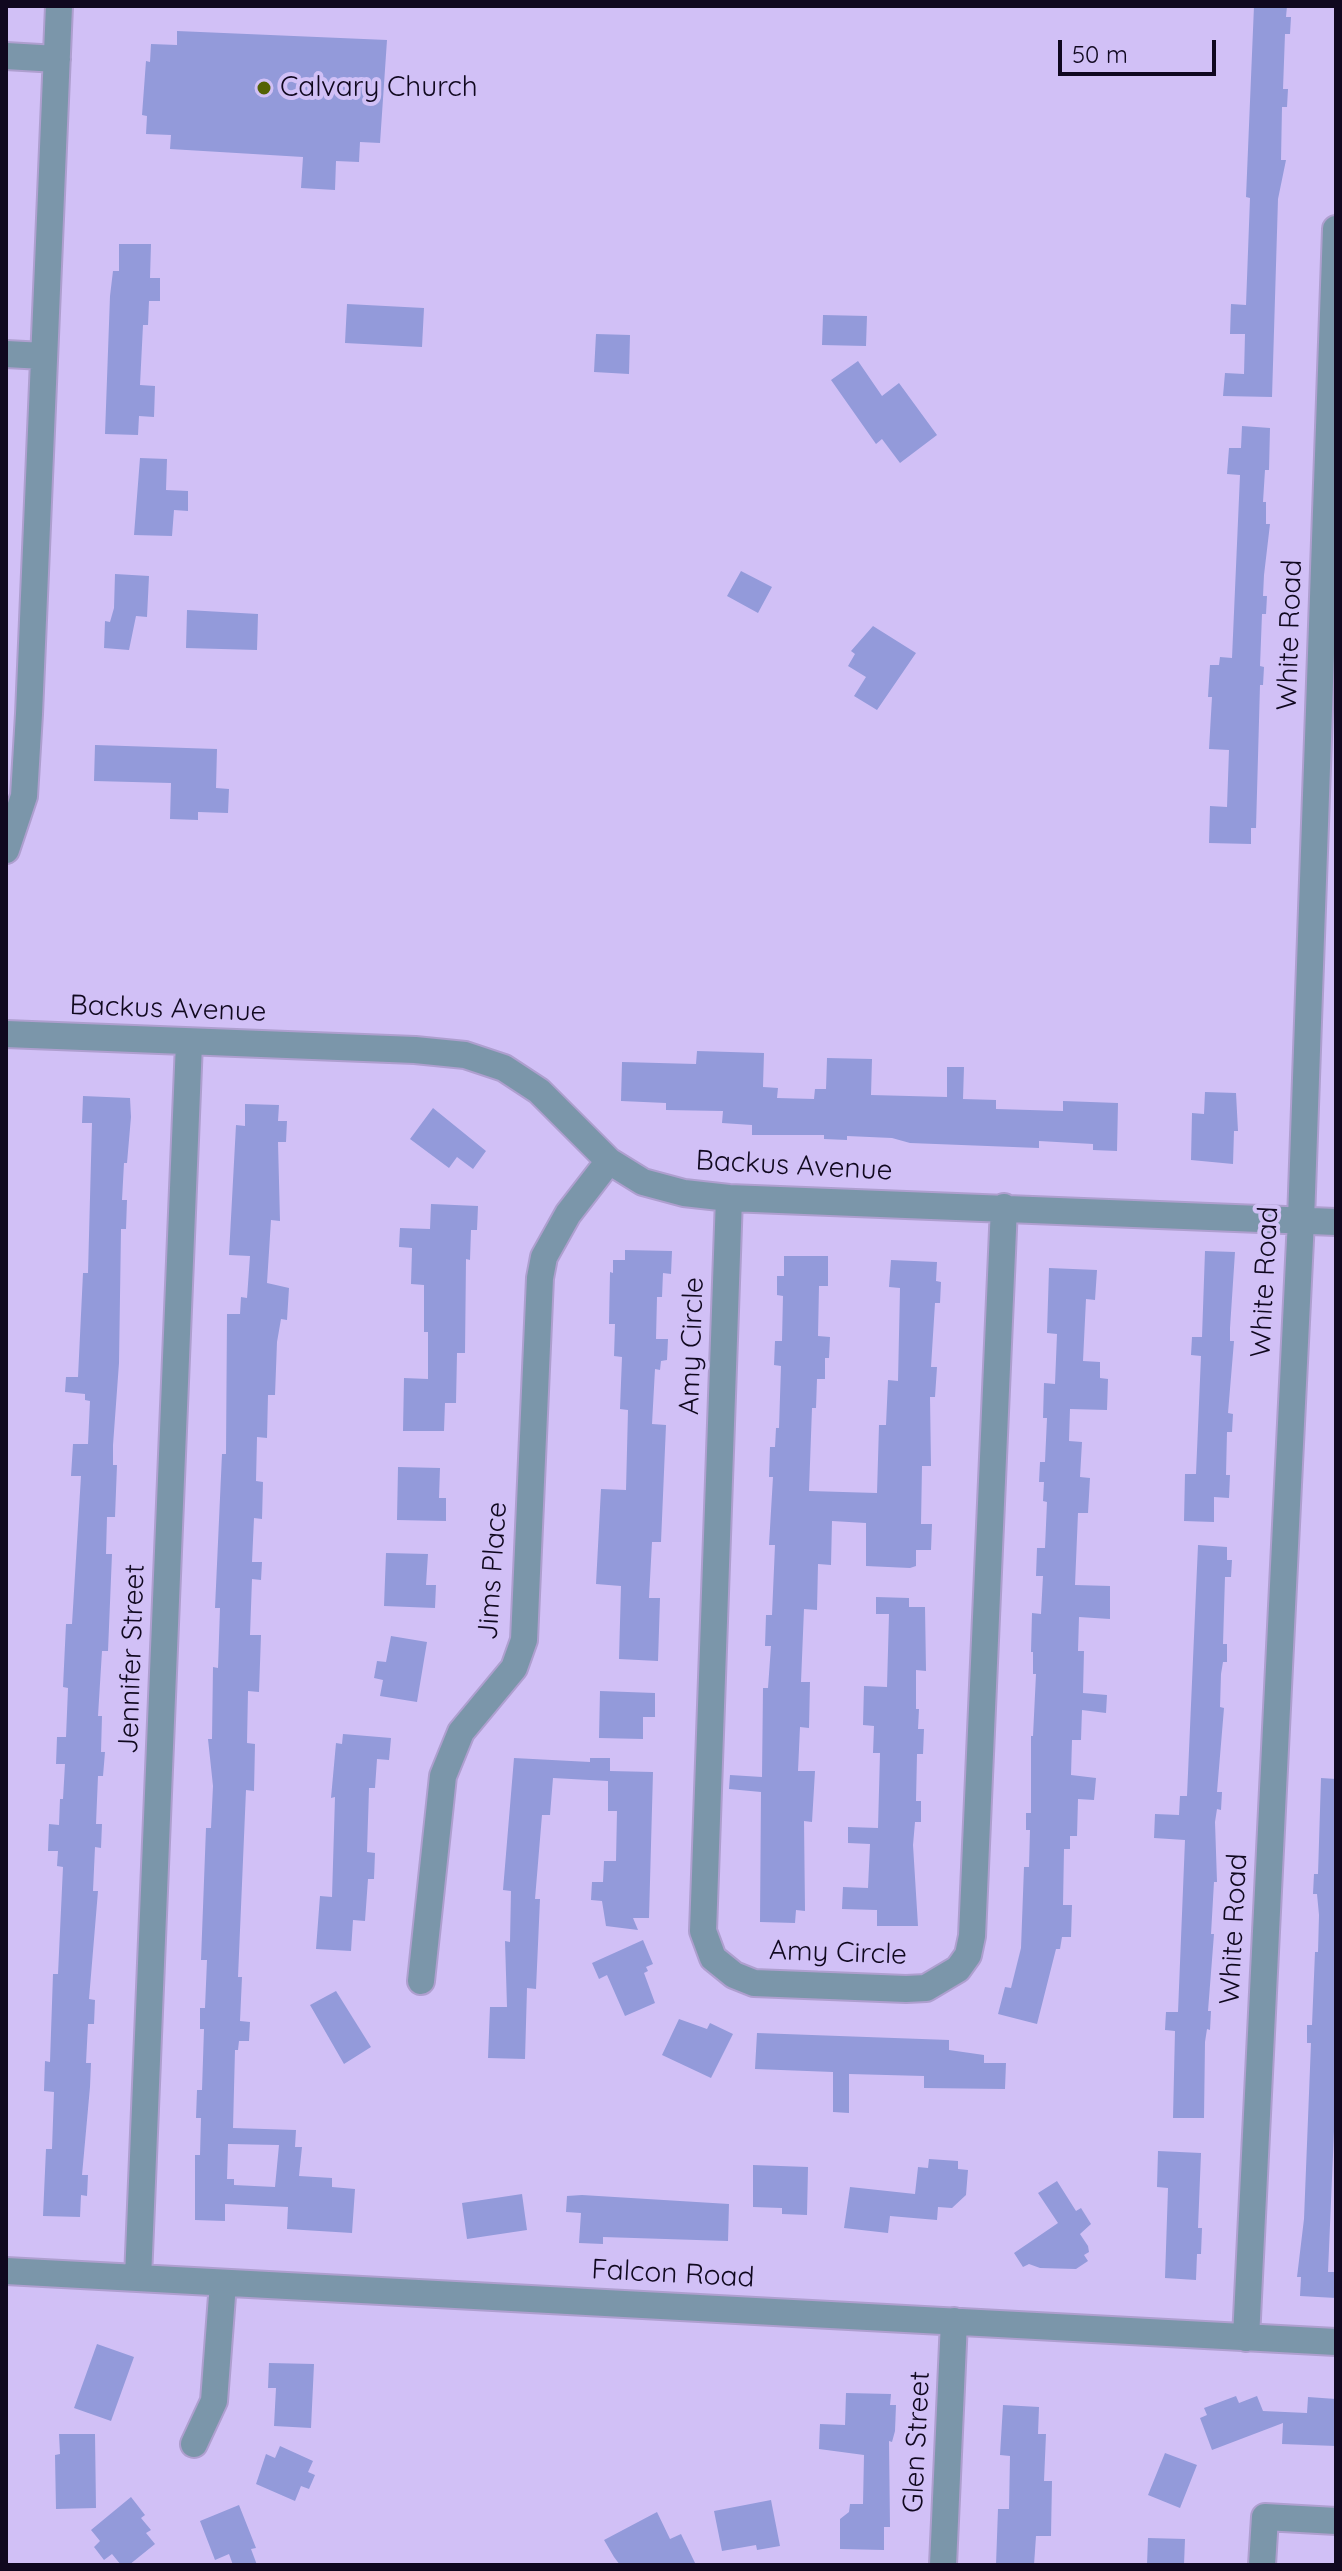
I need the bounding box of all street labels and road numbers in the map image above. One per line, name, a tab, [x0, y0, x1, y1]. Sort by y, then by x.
street label: White Road	[1271, 559, 1309, 711]
street label: Backus Avenue	[69, 989, 267, 1029]
street label: Backus Avenue	[695, 1144, 893, 1188]
street label: White Road	[1244, 1206, 1286, 1358]
street label: Amy Circle	[673, 1276, 711, 1416]
street label: Jims Place	[471, 1501, 515, 1641]
street label: Jennifer Street	[112, 1563, 152, 1755]
street label: White Road	[1213, 1853, 1255, 2005]
street label: Amy Circle	[768, 1934, 908, 1972]
street label: Falcon Road	[591, 2253, 755, 2295]
street label: Glen Street	[897, 2370, 937, 2514]

